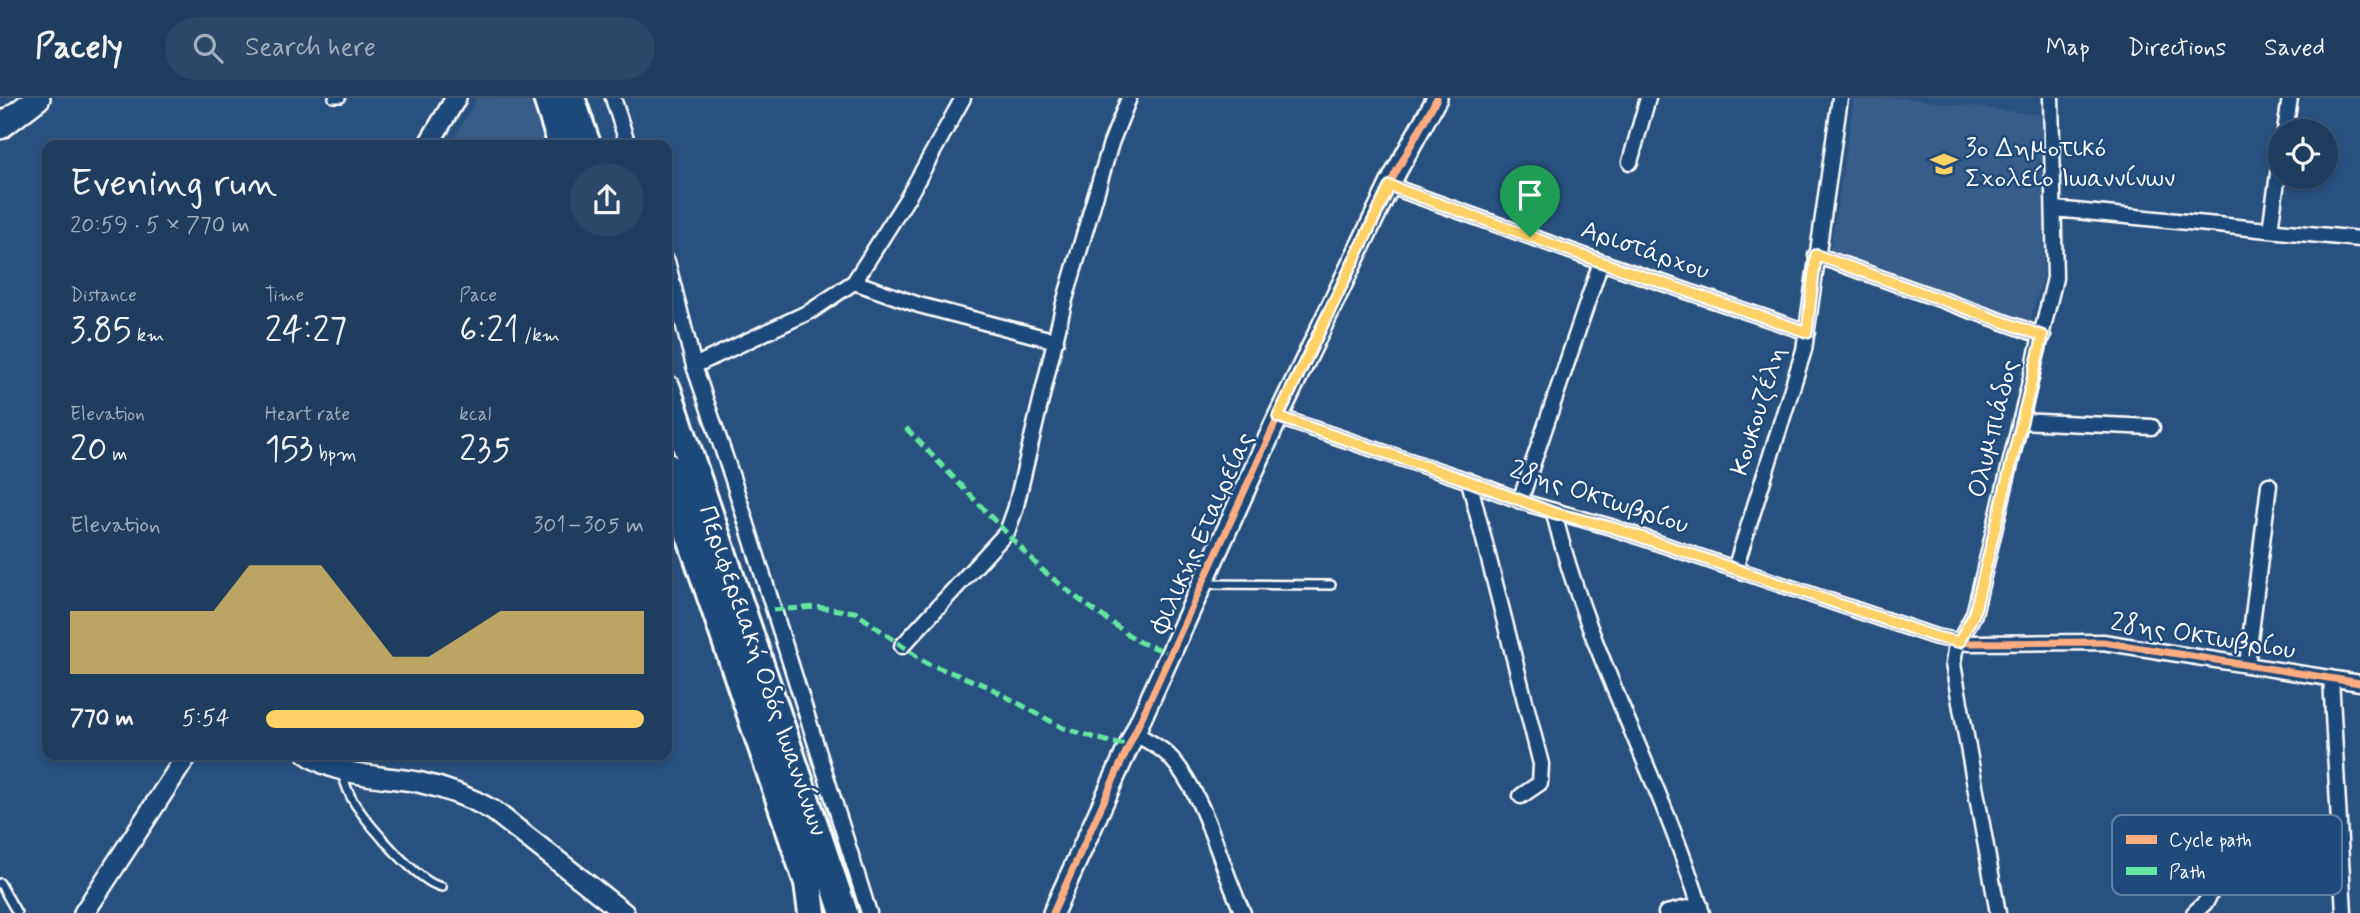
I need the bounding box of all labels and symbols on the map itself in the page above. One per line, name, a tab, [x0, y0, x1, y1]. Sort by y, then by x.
place label: 3ο Δημοτικό Σχολείο Ιωαννίνων	[1965, 132, 2175, 196]
school or university icon: 3ο Δημοτικό Σχολείο Ιωαννίνων	[1929, 149, 1959, 179]
pin	[1500, 165, 1560, 237]
street label: Αριστάρχου	[1576, 213, 1714, 289]
street label: Κουκουζέλη	[1723, 342, 1795, 480]
street label: Ολυμπιάδος	[1960, 356, 2028, 502]
street label: Φιλικής Εταιρείας	[1143, 427, 1263, 640]
street label: 28ης Οκτωβρίου	[1505, 453, 1693, 543]
street label: Περιφερειακή Οδός Ιωαννίνων	[689, 501, 835, 841]
street label: 28ης Οκτωβρίου	[2108, 606, 2298, 668]
legend	[2112, 815, 2342, 895]
text: Cycle path	[2169, 828, 2252, 853]
text: Path	[2169, 860, 2206, 885]

